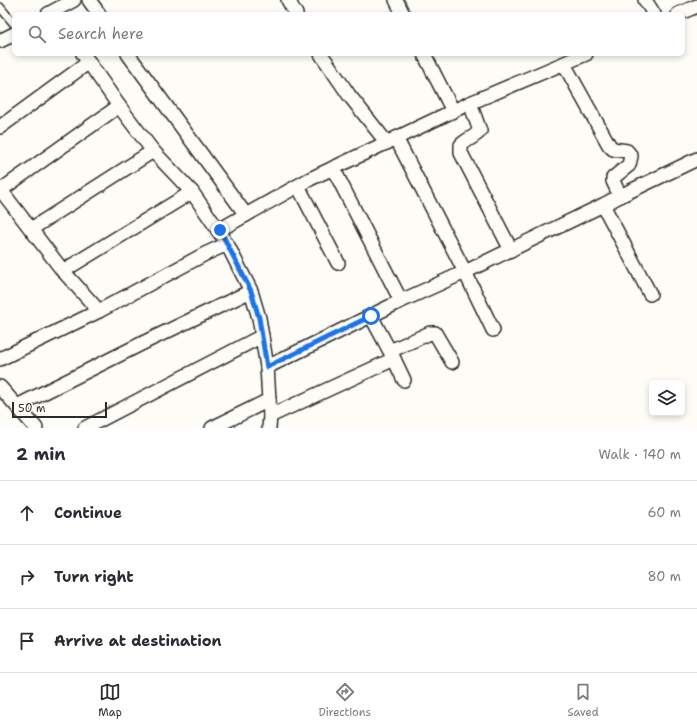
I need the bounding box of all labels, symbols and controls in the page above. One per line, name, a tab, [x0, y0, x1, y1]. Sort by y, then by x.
search box	[12, 12, 685, 56]
icon: search	[26, 23, 48, 45]
text: Search here	[58, 24, 144, 44]
route end	[211, 221, 229, 239]
route start	[362, 307, 380, 325]
map controls	[649, 380, 685, 416]
button: layers	[649, 380, 685, 416]
scale bar	[12, 400, 107, 419]
text: 50 m	[18, 401, 46, 416]
text: 2 min	[16, 443, 66, 465]
text: Walk · 140 m	[598, 446, 681, 463]
icon: ahead	[16, 502, 38, 524]
text: Continue	[54, 503, 122, 523]
text: 60 m	[648, 504, 681, 521]
icon: right	[16, 566, 38, 588]
text: Turn right	[54, 567, 134, 587]
text: 80 m	[647, 568, 681, 585]
icon: arrive	[16, 630, 38, 652]
text: Arrive at destination	[54, 631, 222, 651]
tab: Map	[98, 681, 122, 720]
tab: Directions	[318, 681, 371, 720]
tab: Saved	[567, 681, 599, 720]

